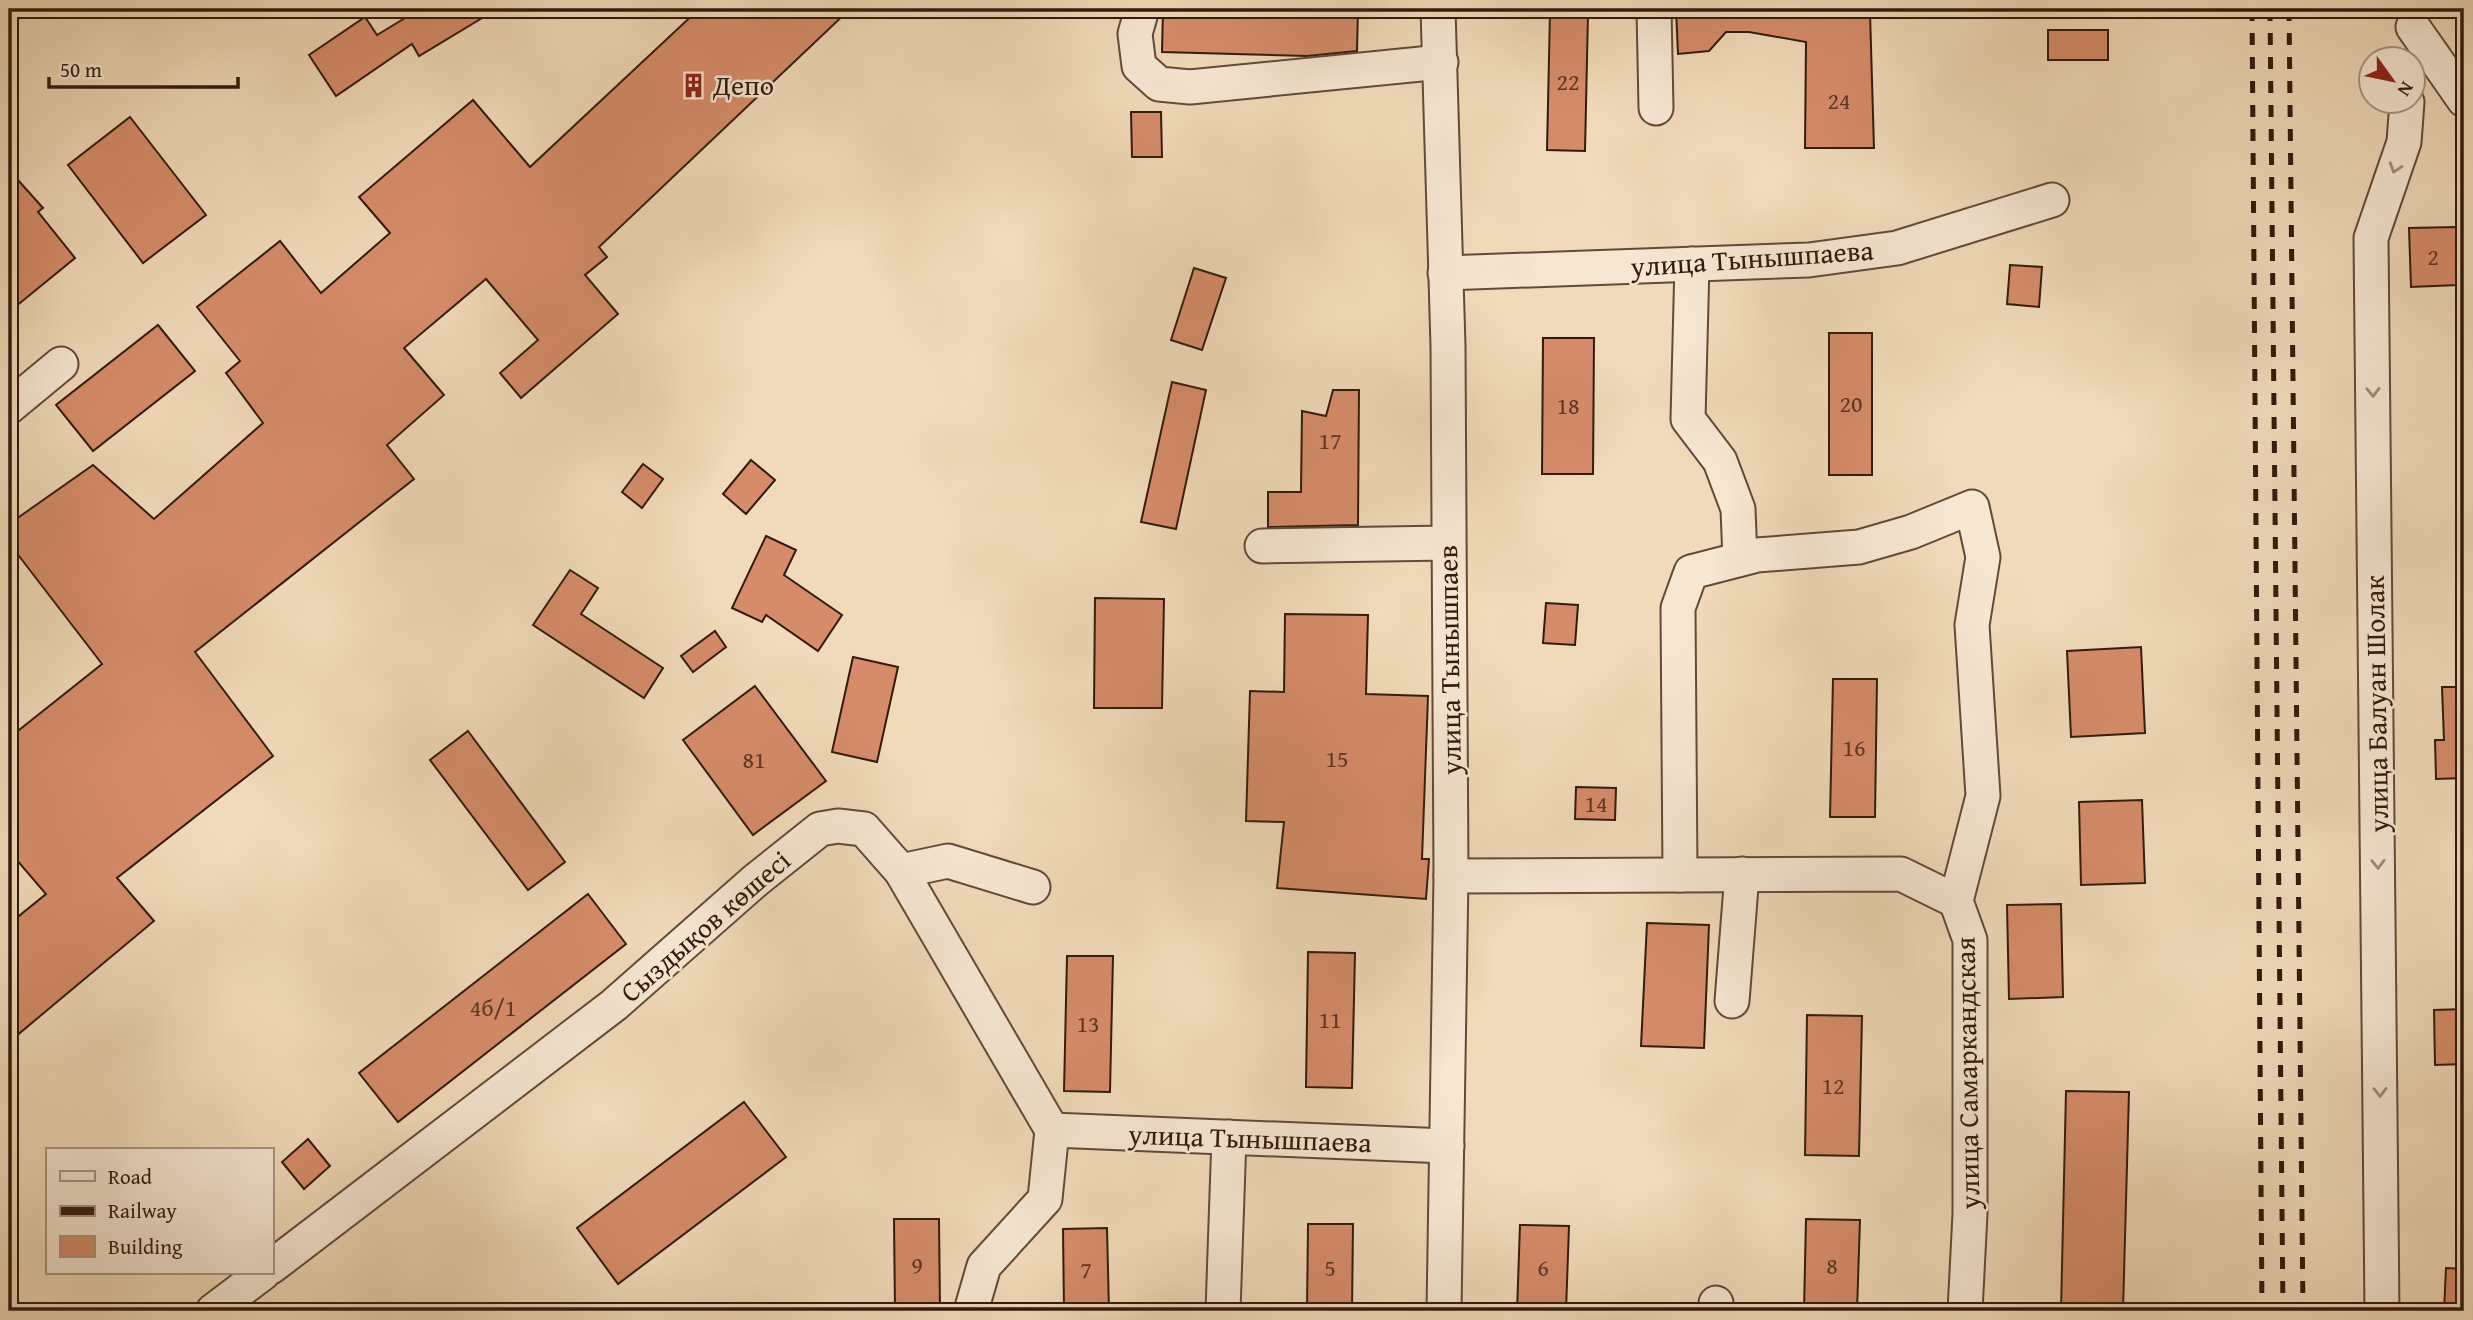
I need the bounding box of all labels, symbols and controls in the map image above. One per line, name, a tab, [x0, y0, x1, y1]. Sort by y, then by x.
scale bar	[49, 46, 238, 90]
north arrow	[2358, 46, 2428, 116]
text: 50 m	[60, 54, 102, 85]
place label: Депо	[712, 64, 774, 105]
house number: 22	[1556, 64, 1580, 99]
building icon: Депо	[679, 71, 707, 99]
text: N	[2391, 76, 2421, 102]
house number: 24	[1827, 83, 1851, 118]
one-way arrow	[2389, 162, 2403, 174]
street label: улица Тынышпаева	[1628, 229, 1875, 287]
house number: 2	[2427, 239, 2439, 274]
house number: 20	[1839, 386, 1863, 421]
one-way arrow	[2365, 387, 2381, 398]
house number: 18	[1556, 388, 1580, 423]
house number: 17	[1318, 423, 1342, 458]
street label: улица Тынышпаев	[1426, 545, 1471, 776]
street label: улица Балуан Шолак	[2353, 575, 2398, 834]
house number: 16	[1842, 730, 1866, 765]
house number: 15	[1325, 741, 1349, 776]
house number: 81	[742, 742, 766, 777]
house number: 14	[1584, 786, 1608, 821]
street label: Сыздықов көшесі	[610, 840, 799, 1011]
one-way arrow	[2370, 859, 2385, 870]
street label: улица Самаркандская	[1944, 936, 1989, 1211]
house number: 4б/1	[470, 990, 516, 1025]
house number: 11	[1318, 1002, 1342, 1037]
house number: 13	[1076, 1006, 1100, 1041]
house number: 12	[1821, 1068, 1845, 1103]
one-way arrow	[2372, 1087, 2388, 1098]
street label: улица Тынышпаева	[1127, 1113, 1373, 1162]
legend	[46, 1148, 273, 1274]
text: Road	[108, 1161, 153, 1192]
text: Railway	[108, 1195, 177, 1226]
text: Building	[108, 1231, 183, 1262]
house number: 9	[911, 1247, 923, 1282]
house number: 8	[1826, 1248, 1838, 1283]
house number: 5	[1324, 1250, 1336, 1285]
house number: 6	[1537, 1250, 1549, 1285]
house number: 7	[1080, 1252, 1092, 1287]

